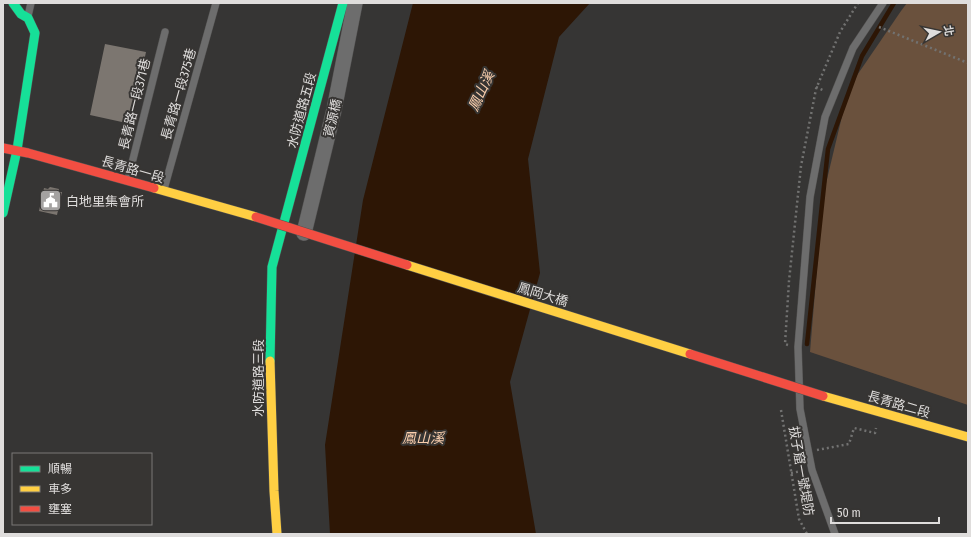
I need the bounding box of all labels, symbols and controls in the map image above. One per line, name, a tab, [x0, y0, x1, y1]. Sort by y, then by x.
north arrow	[919, 12, 959, 52]
text: 北	[941, 24, 956, 37]
street label: 長青路一段375巷	[158, 46, 199, 142]
street label: 長青路一段371巷	[116, 57, 153, 152]
water label: 鳳山溪	[465, 67, 499, 114]
street label: 水防道路五段	[284, 71, 319, 150]
street label: 資源橋	[321, 97, 344, 139]
street label: 長青路一段	[100, 153, 166, 186]
public building icon: 白地里集會所	[38, 188, 64, 214]
place label: 白地里集會所	[66, 194, 144, 209]
street label: 鳳岡大橋	[516, 280, 570, 309]
street label: 水防道路三段	[251, 339, 266, 417]
street label: 長青路二段	[866, 388, 932, 421]
street label: 拔子窟一號堤防	[786, 425, 817, 517]
water label: 鳳山溪	[402, 430, 446, 447]
legend	[12, 453, 152, 525]
text: 順暢	[48, 462, 72, 476]
text: 車多	[48, 482, 72, 496]
scale bar	[831, 499, 939, 525]
text: 壅塞	[48, 502, 72, 516]
text: 50 m	[837, 506, 861, 520]

